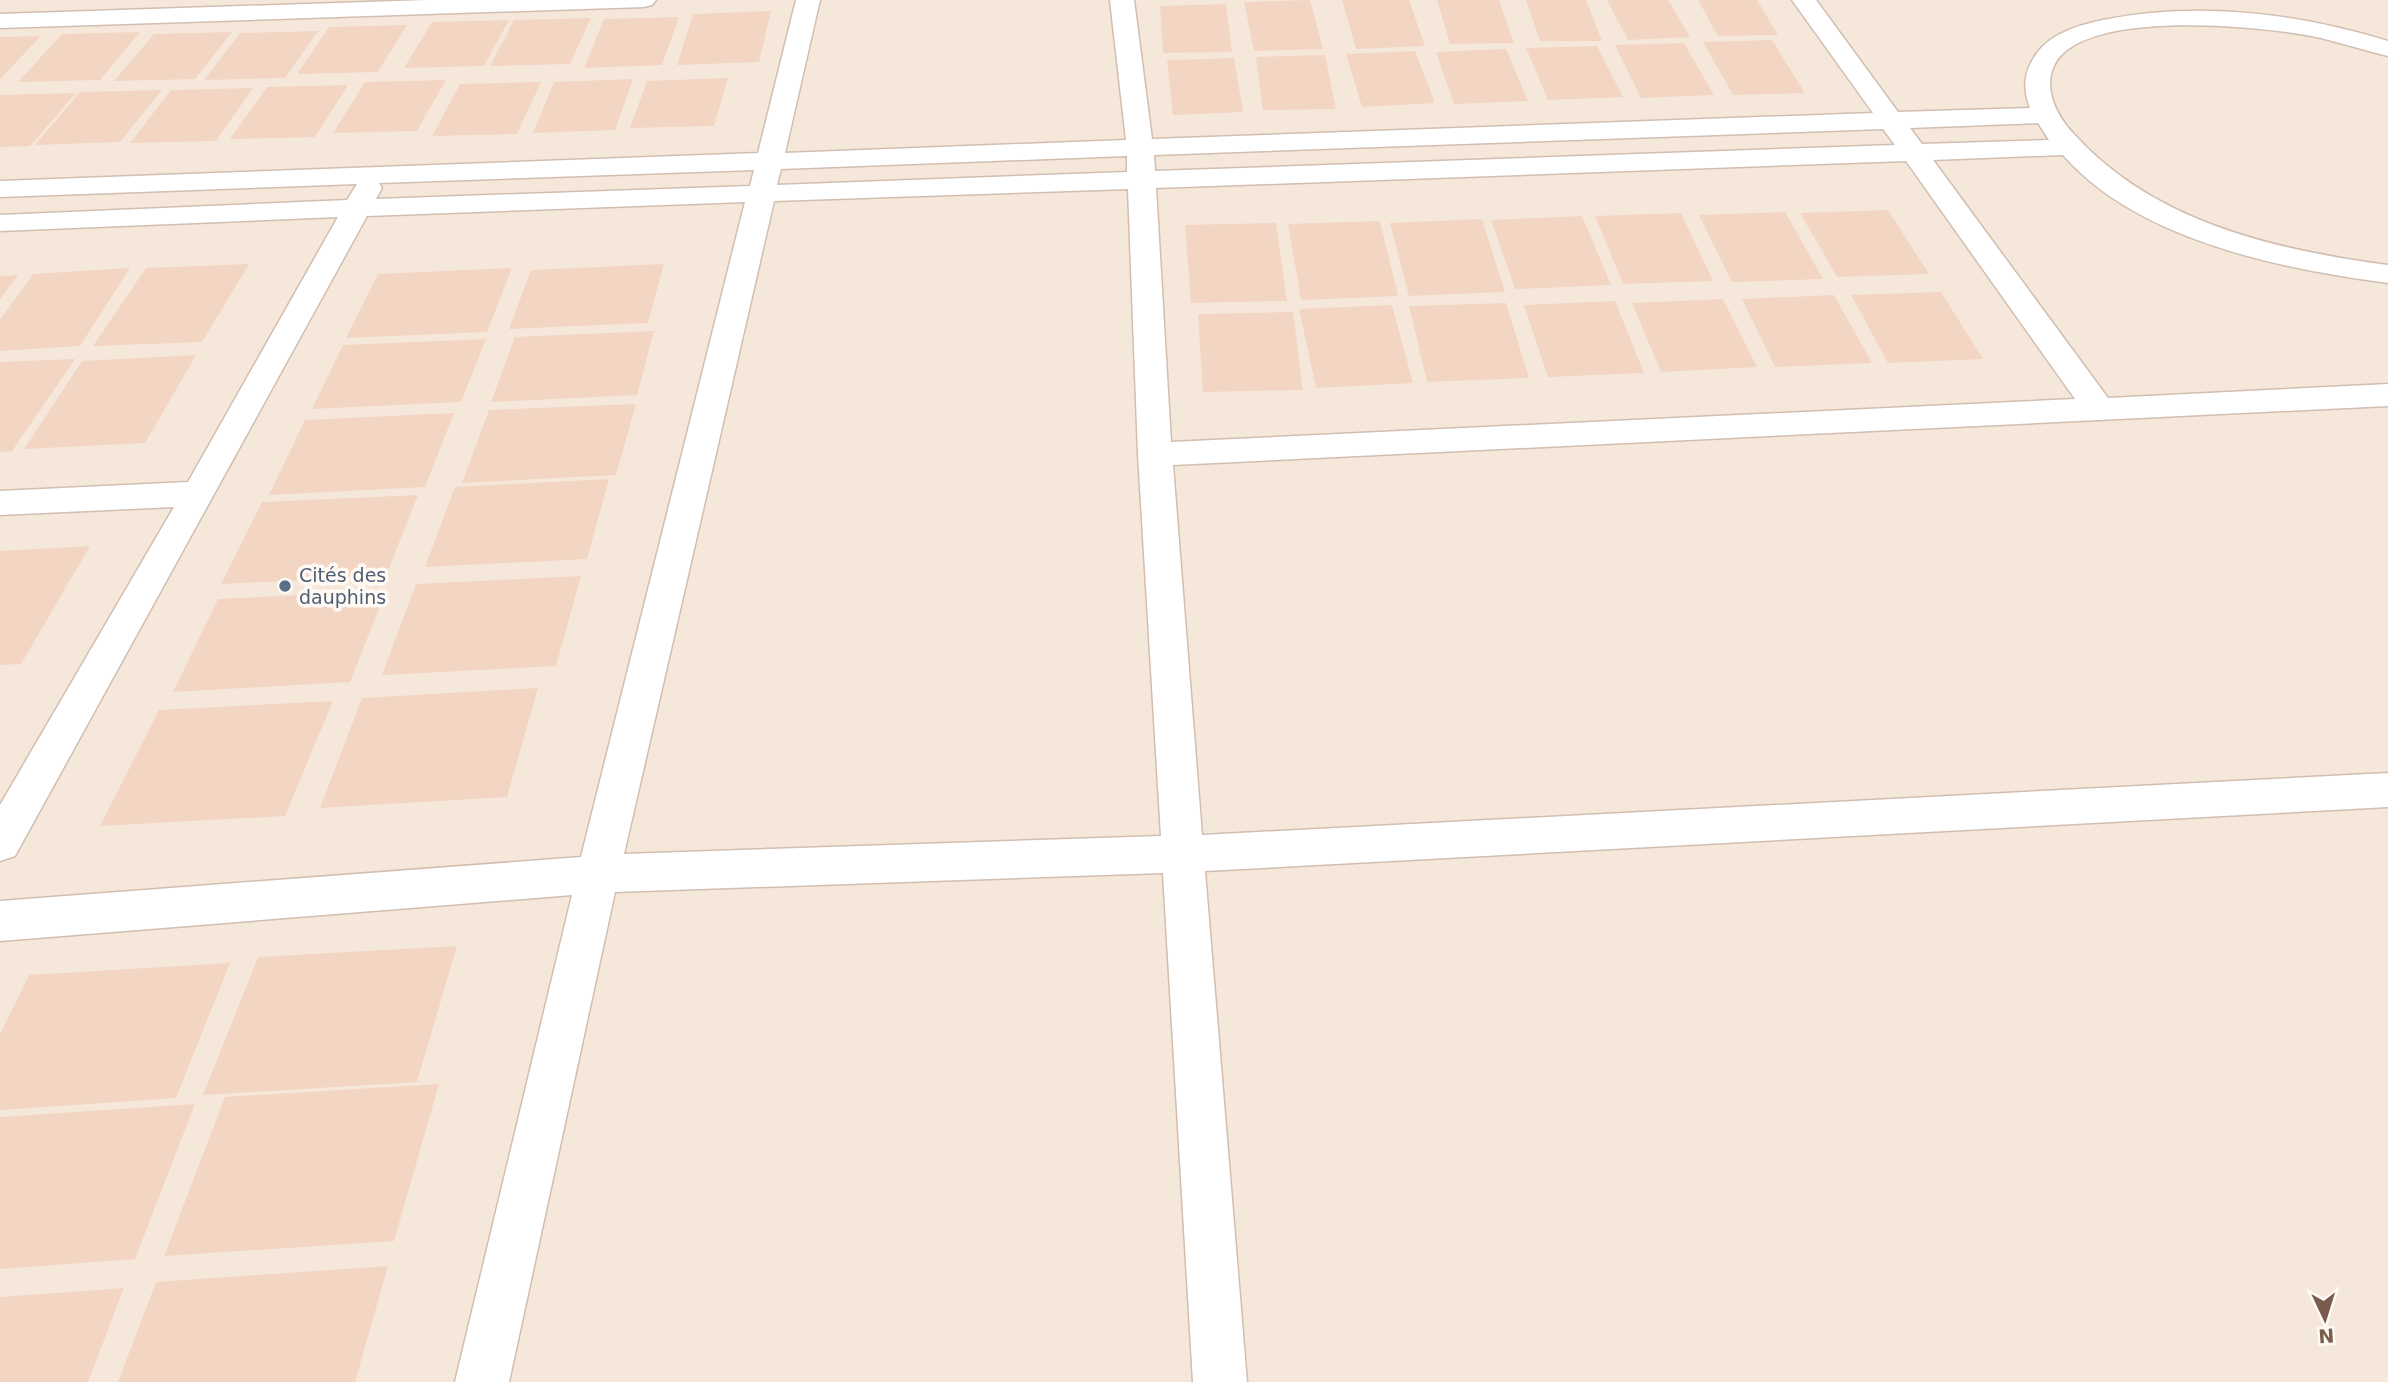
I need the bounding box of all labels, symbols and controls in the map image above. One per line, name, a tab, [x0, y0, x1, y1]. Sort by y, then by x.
place label: Cités des dauphins	[299, 564, 386, 608]
marker: Cités des dauphins	[277, 578, 293, 594]
north arrow	[2290, 1284, 2360, 1354]
text: N	[2317, 1324, 2335, 1347]

